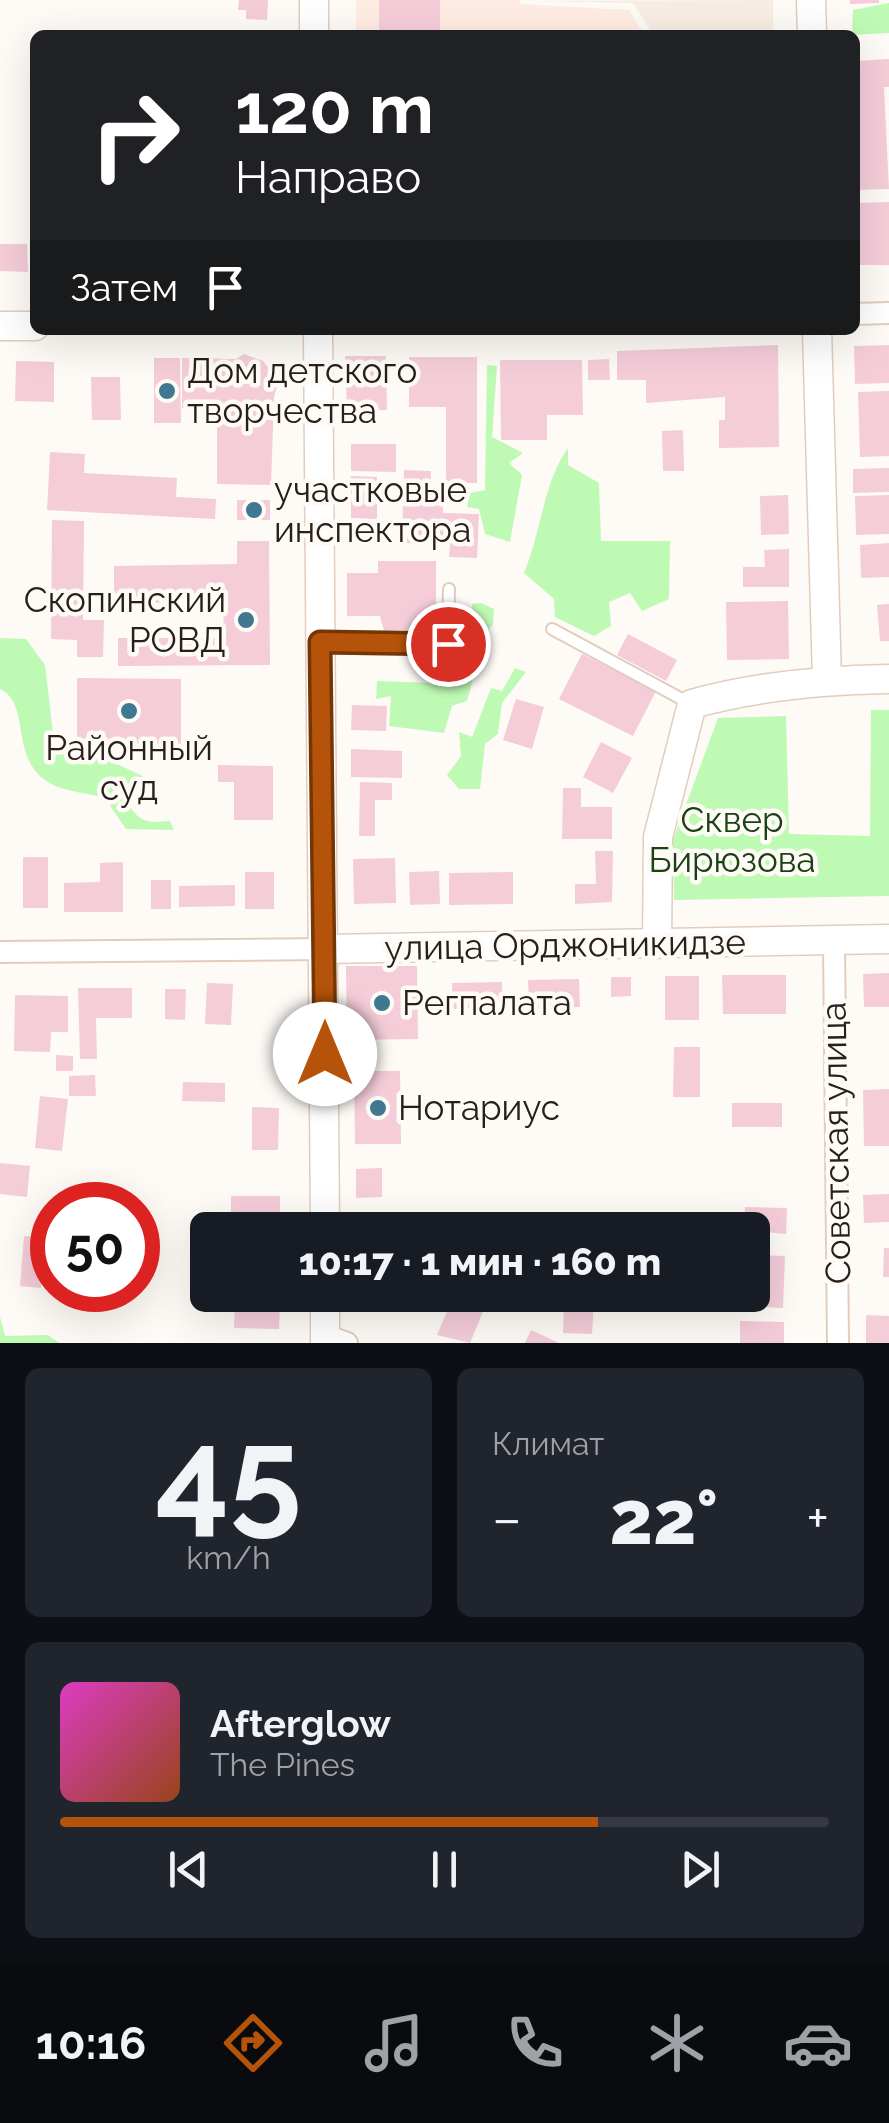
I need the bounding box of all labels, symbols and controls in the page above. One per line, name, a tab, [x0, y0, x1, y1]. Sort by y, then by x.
text: 120 m	[235, 67, 434, 149]
icon: right	[70, 70, 200, 200]
text: Направо	[235, 151, 421, 204]
icon: arrive	[198, 260, 253, 315]
text: Затем	[70, 265, 178, 310]
place label: Дом детского творчества	[187, 350, 417, 431]
marker: Дом детского творчества	[156, 380, 178, 402]
place label: участковые инспектора	[274, 469, 471, 550]
marker: участковые инспектора	[243, 499, 265, 521]
place label: Скопинский РОВД	[24, 579, 226, 660]
pin	[406, 602, 491, 687]
marker: Скопинский РОВД	[235, 609, 257, 631]
icon: arrive	[421, 617, 476, 672]
marker: Районный суд	[118, 700, 140, 722]
place label: Районный суд	[45, 727, 213, 808]
park label: Сквер Бирюзова	[648, 799, 816, 880]
street label: улица Орджоникидзе	[384, 921, 746, 968]
place label: Регпалата	[402, 982, 572, 1023]
marker: Регпалата	[371, 992, 393, 1014]
position arrow	[273, 1002, 377, 1106]
street label: Советская улица	[813, 1002, 858, 1285]
place label: Нотариус	[398, 1087, 560, 1128]
marker: Нотариус	[367, 1097, 389, 1119]
speed limit sign: 50	[30, 1182, 160, 1312]
text: 10:17 · 1 мин · 160 m	[299, 1239, 661, 1284]
text: 45	[155, 1398, 302, 1550]
text: Климат	[492, 1425, 604, 1462]
text: 22°	[610, 1473, 718, 1562]
text: −	[492, 1486, 522, 1551]
text: +	[806, 1486, 829, 1551]
text: km/h	[186, 1539, 271, 1576]
text: Afterglow	[210, 1701, 391, 1746]
text: The Pines	[210, 1746, 355, 1783]
icon: previous	[161, 1842, 216, 1897]
icon: pause	[417, 1842, 472, 1897]
icon: next	[673, 1842, 728, 1897]
icon: directions	[218, 2008, 288, 2078]
icon: music	[359, 2008, 429, 2078]
icon: phone	[500, 2008, 570, 2078]
icon: climate	[642, 2008, 712, 2078]
icon: car	[783, 2008, 853, 2078]
text: 10:16	[36, 2017, 146, 2070]

